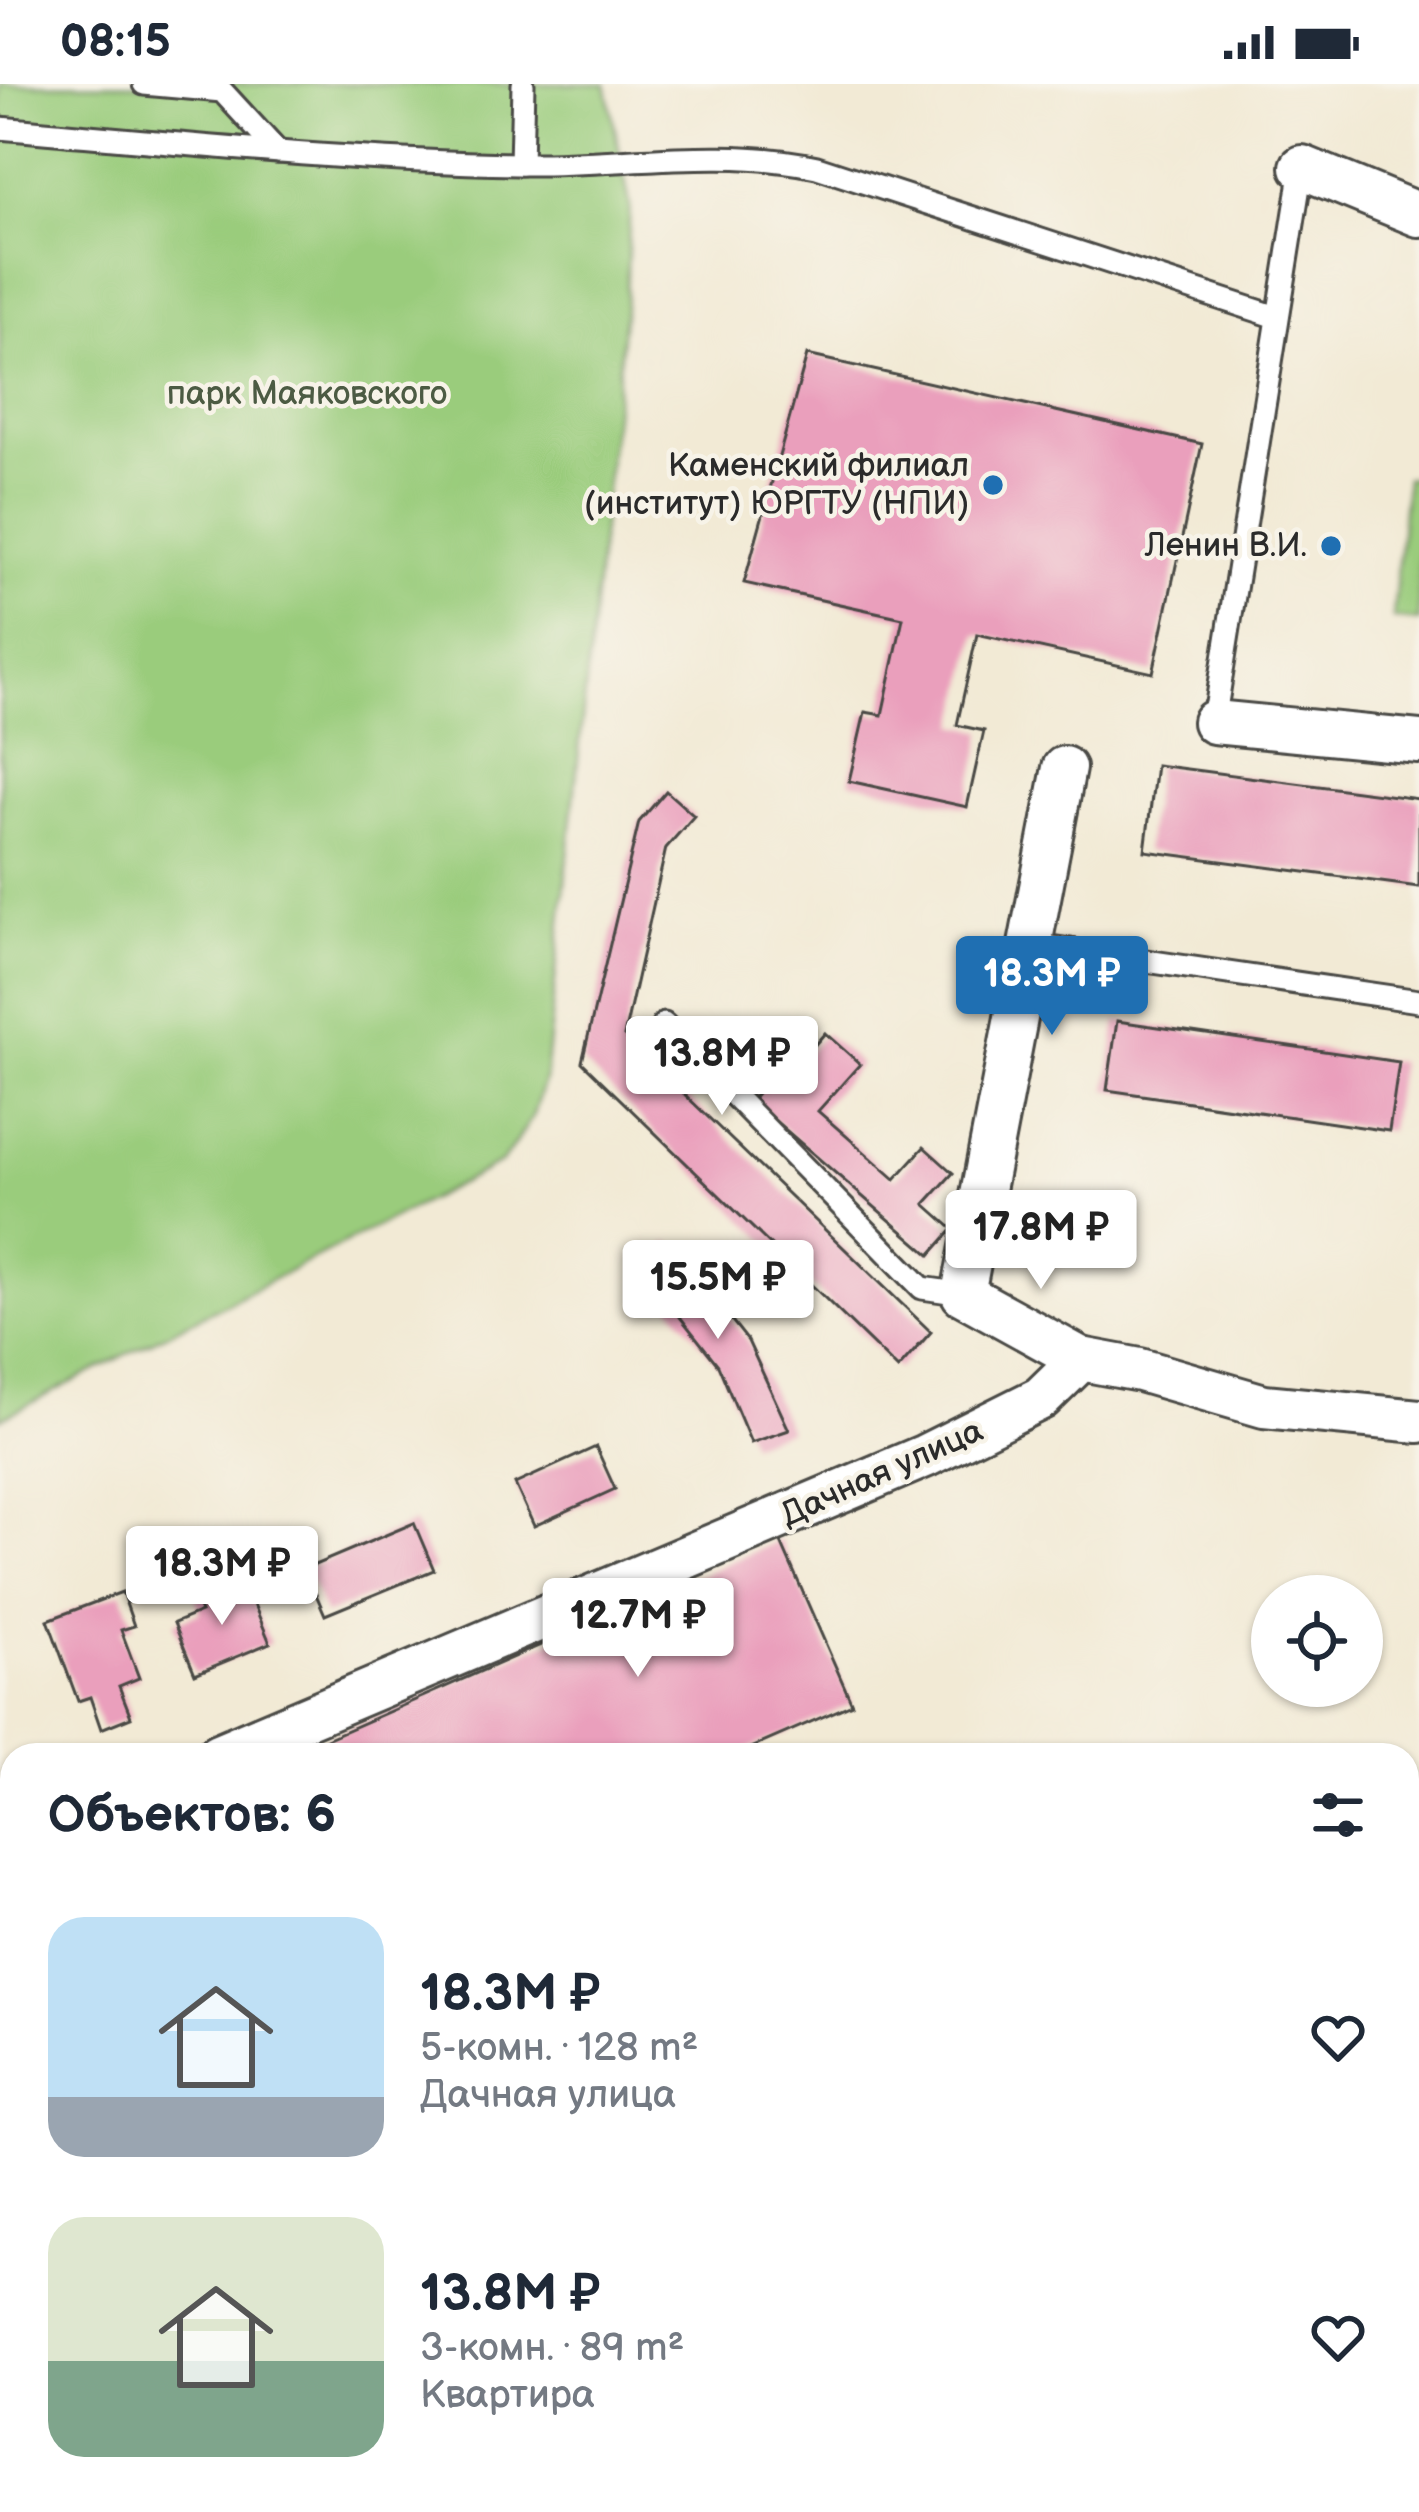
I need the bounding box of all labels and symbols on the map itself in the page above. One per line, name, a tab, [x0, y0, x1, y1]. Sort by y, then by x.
park label: парк Маяковского	[167, 374, 447, 414]
place label: Каменский филиал (институт) ЮРГТУ (НПИ)	[584, 446, 969, 524]
marker: Каменский филиал (институт) ЮРГТУ (НПИ)	[980, 472, 1006, 498]
place label: Ленин В.И.	[1144, 526, 1307, 566]
marker: Ленин В.И.	[1318, 533, 1344, 559]
pin: 18.3M ₽	[941, 936, 1163, 1038]
pin: 13.8M ₽	[611, 1016, 833, 1118]
pin: 17.8M ₽	[930, 1190, 1152, 1292]
pin: 15.5M ₽	[607, 1240, 829, 1342]
street label: Дачная улица	[775, 1411, 989, 1535]
pin: 18.3M ₽	[111, 1526, 333, 1628]
pin: 12.7M ₽	[527, 1578, 749, 1680]

